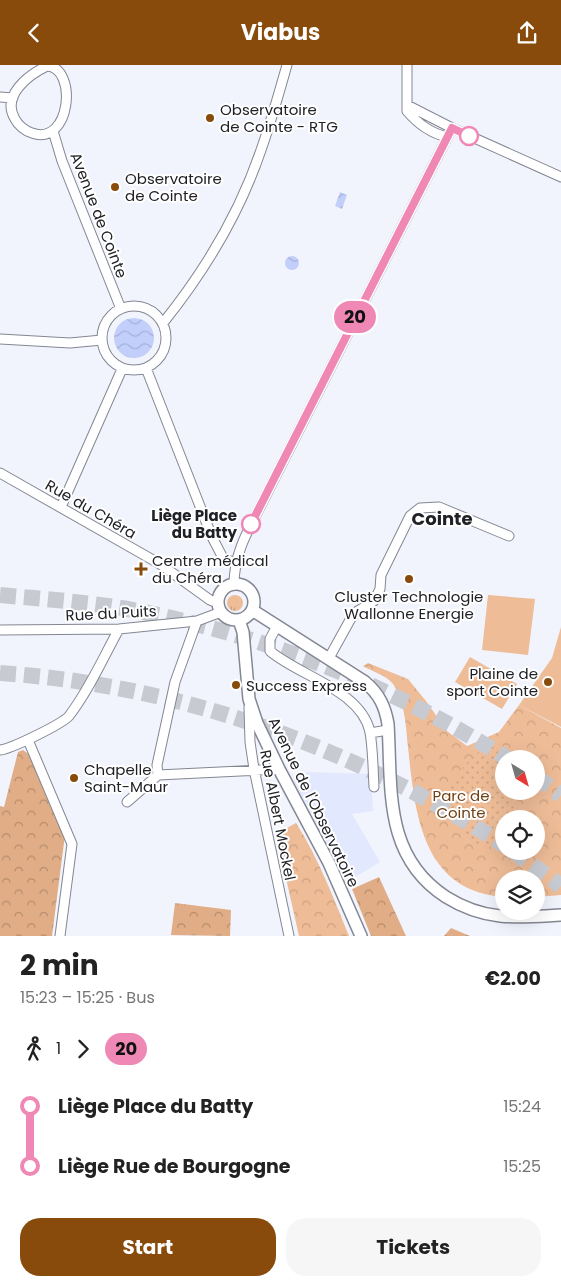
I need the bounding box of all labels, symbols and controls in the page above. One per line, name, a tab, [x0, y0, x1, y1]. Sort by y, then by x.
text: Viabus	[241, 17, 320, 48]
icon: back	[20, 19, 48, 47]
icon: share	[513, 19, 541, 47]
place label: Observatoire de Cointe - RTG	[220, 99, 338, 137]
marker: Observatoire de Cointe - RTG	[204, 112, 216, 124]
unlabelled marker	[459, 126, 479, 146]
street label: Avenue de Cointe	[65, 149, 133, 281]
place label: Observatoire de Cointe	[125, 168, 222, 206]
marker: Observatoire de Cointe	[109, 181, 121, 193]
line badge: 20	[332, 301, 378, 333]
text: 20	[344, 304, 366, 329]
street label: Rue du Chéra	[42, 474, 140, 544]
place label: Liège Place du Batty	[151, 505, 238, 543]
district label: Cointe	[411, 506, 473, 531]
marker: Liège Place du Batty	[241, 514, 261, 534]
place label: Centre médical du Chéra	[152, 550, 268, 588]
marker: Centre médical du Chéra	[134, 562, 148, 576]
marker: Cluster Technologie Wallonne Energie	[403, 573, 415, 585]
place label: Cluster Technologie Wallonne Energie	[335, 586, 483, 624]
street label: Rue du Puits	[65, 600, 157, 626]
place label: Plaine de sport Cointe	[446, 663, 538, 701]
place label: Success Express	[246, 675, 367, 696]
marker: Plaine de sport Cointe	[542, 676, 554, 688]
marker: Success Express	[230, 679, 242, 691]
street label: Avenue de l'Observatoire	[264, 713, 364, 891]
street label: Rue Albert Mockel	[255, 748, 301, 882]
north arrow	[495, 750, 545, 800]
map controls	[495, 750, 545, 920]
place label: Chapelle Saint-Maur	[84, 759, 169, 797]
marker: Chapelle Saint-Maur	[68, 772, 80, 784]
park label: Parc de Cointe	[433, 785, 489, 823]
button: locate	[495, 810, 545, 860]
button: layers	[495, 870, 545, 920]
text: 2 min	[20, 946, 99, 985]
text: €2.00	[485, 965, 541, 992]
text: 15:23 – 15:25 · Bus	[20, 986, 155, 1009]
icon: walk	[20, 1035, 48, 1063]
icon: forward	[69, 1035, 97, 1063]
text: 20	[115, 1036, 137, 1061]
text: 1	[56, 1037, 61, 1060]
text: Liège Place du Batty	[58, 1093, 253, 1120]
text: 15:24	[503, 1095, 541, 1118]
text: Liège Rue de Bourgogne	[58, 1153, 291, 1180]
text: 15:25	[503, 1155, 541, 1178]
button: Start	[20, 1218, 276, 1276]
button: Tickets	[286, 1218, 541, 1276]

